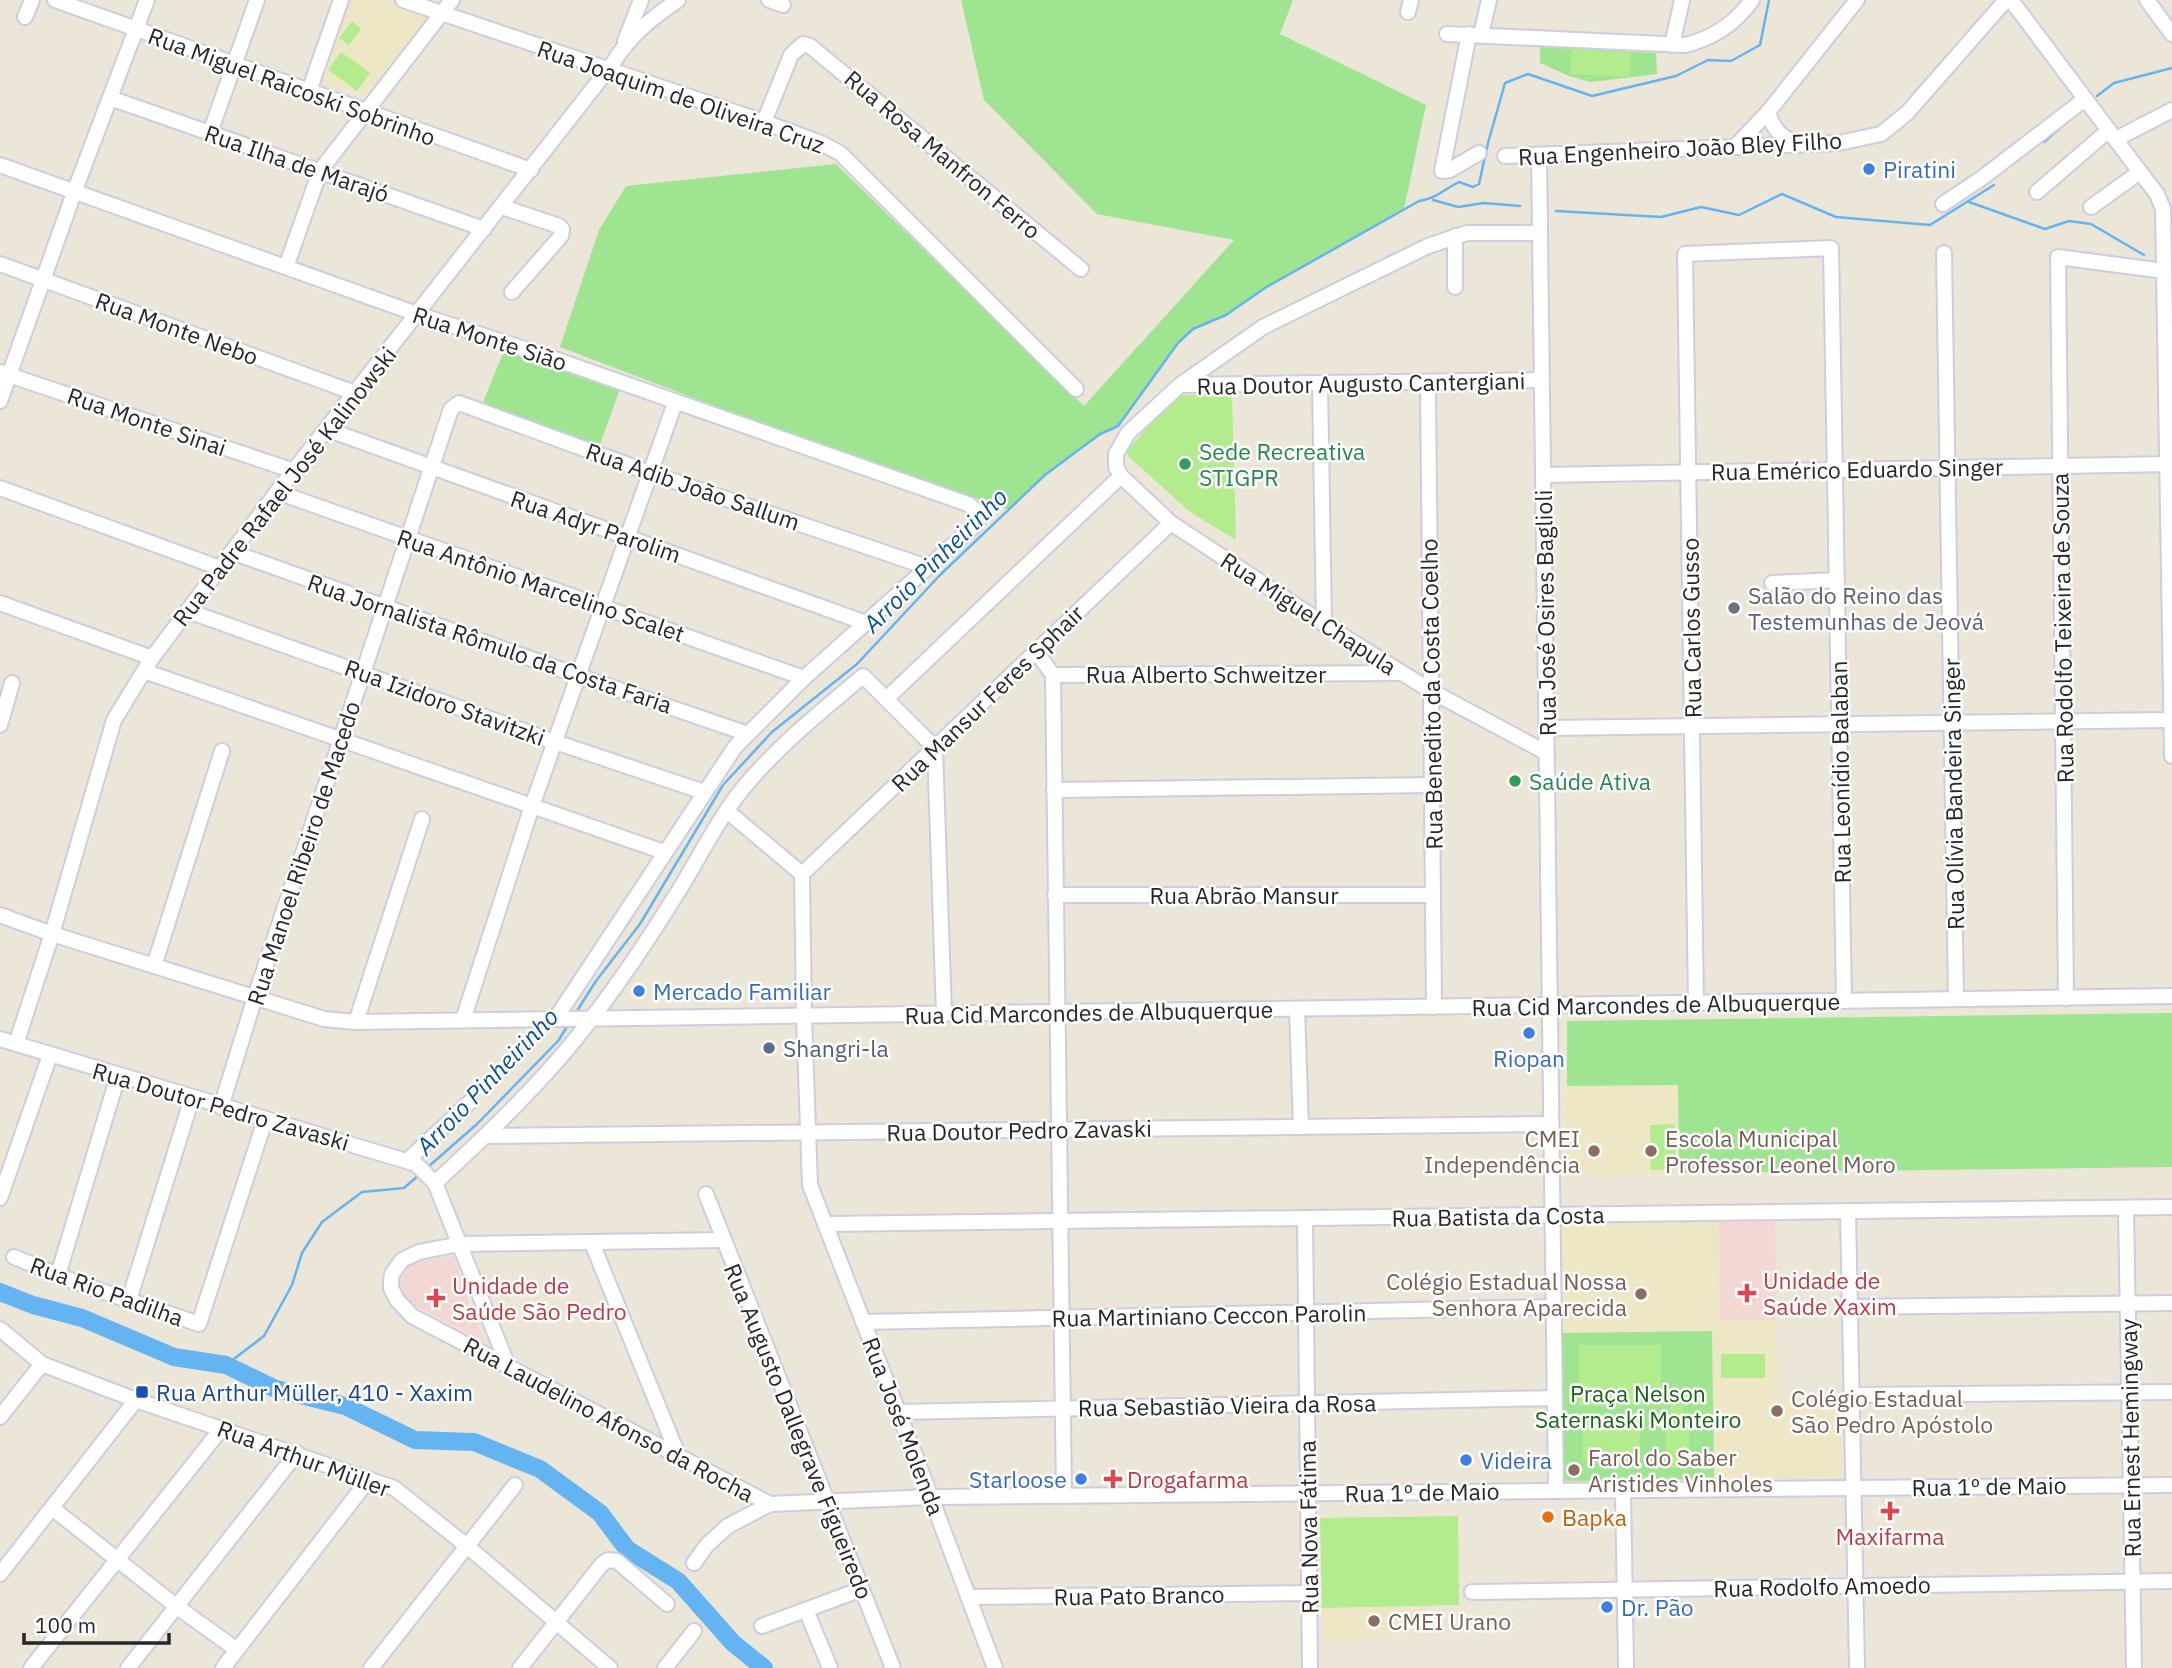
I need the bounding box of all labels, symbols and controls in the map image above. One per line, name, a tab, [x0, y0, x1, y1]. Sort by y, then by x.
street label: Rua Miguel Raicoski Sobrinho	[144, 20, 440, 152]
street label: Rua Joaquim de Oliveira Cruz	[533, 33, 829, 159]
street label: Rua Rosa Manfron Ferro	[839, 63, 1047, 245]
street label: Rua Ilha de Marajó	[201, 117, 393, 209]
street label: Rua Engenheiro João Bley Filho	[1517, 125, 1843, 171]
place label: Piratini	[1883, 154, 1956, 184]
marker: Piratini	[1861, 161, 1877, 177]
street label: Rua Monte Nebo	[91, 285, 263, 371]
street label: Rua Monte Sião	[409, 299, 571, 377]
street label: Rua Padre Rafael José Kalinowski	[165, 340, 403, 632]
street label: Rua Doutor Augusto Cantergiani	[1196, 365, 1526, 401]
street label: Rua Monte Sinai	[63, 380, 231, 462]
street label: Rua Adib João Sallum	[582, 435, 804, 537]
place label: Sede Recreativa STIGPR	[1199, 436, 1365, 492]
street label: Rua Emérico Eduardo Singer	[1710, 451, 2004, 487]
marker: Sede Recreativa STIGPR	[1177, 456, 1193, 472]
street label: Rua Rodolfo Teixeira de Souza	[2044, 473, 2080, 783]
water label: Arroio Pinheirinho	[855, 481, 1014, 640]
street label: Rua Adyr Parolim	[507, 483, 685, 569]
street label: Rua José Osires Baglioli	[1528, 489, 1562, 737]
street label: Rua Antônio Marcelino Scalet	[393, 522, 689, 648]
street label: Rua Benedito da Costa Coelho	[1413, 538, 1449, 850]
street label: Rua Carlos Gusso	[1674, 538, 1708, 718]
street label: Rua Miguel Chapula	[1215, 545, 1403, 681]
street label: Rua Jornalista Rômulo da Costa Faria	[304, 566, 676, 720]
place label: Salão do Reino das Testemunhas de Jeová	[1748, 580, 1984, 636]
street label: Rua Mansur Feres Sphair	[884, 598, 1090, 798]
marker: Salão do Reino das Testemunhas de Jeová	[1726, 600, 1742, 616]
street label: Rua Izidoro Stavitzki	[341, 652, 549, 752]
street label: Rua Olívia Bandeira Singer	[1936, 657, 1970, 930]
street label: Rua Alberto Schweitzer	[1086, 659, 1327, 689]
street label: Rua Leonídio Balaban	[1823, 660, 1857, 884]
street label: Rua Manoel Ribeiro de Macedo	[240, 697, 366, 1009]
place label: Saúde Ativa	[1529, 766, 1651, 796]
marker: Saúde Ativa	[1507, 773, 1523, 789]
street label: Rua Abrão Mansur	[1149, 880, 1339, 910]
place label: Mercado Familiar	[653, 976, 831, 1006]
marker: Mercado Familiar	[631, 983, 647, 999]
street label: Rua Cid Marcondes de Albuquerque	[1471, 986, 1841, 1022]
street label: Rua Cid Marcondes de Albuquerque	[904, 994, 1274, 1030]
water label: Arroio Pinheirinho	[408, 1001, 565, 1162]
marker: Riopan	[1521, 1025, 1537, 1041]
place label: Shangri-la	[783, 1033, 889, 1063]
marker: Shangri-la	[761, 1040, 777, 1056]
place label: Riopan	[1493, 1043, 1565, 1073]
street label: Rua Doutor Pedro Zavaski	[89, 1055, 353, 1157]
street label: Rua Doutor Pedro Zavaski	[886, 1113, 1152, 1147]
place label: CMEI Independência	[1424, 1123, 1580, 1179]
place label: Escola Municipal Professor Leonel Moro	[1665, 1123, 1896, 1179]
marker: CMEI Independência	[1586, 1143, 1602, 1159]
marker: Escola Municipal Professor Leonel Moro	[1643, 1143, 1659, 1159]
street label: Rua Batista da Costa	[1391, 1199, 1605, 1233]
street label: Rua Rio Padilha	[26, 1249, 188, 1333]
street label: Rua Augusto Dallegrave Figueiredo	[718, 1259, 880, 1603]
place label: Unidade de Saúde Xaxim	[1763, 1265, 1897, 1321]
place label: Colégio Estadual Nossa Senhora Aparecida	[1386, 1266, 1627, 1322]
place label: Unidade de Saúde São Pedro	[452, 1270, 627, 1326]
marker: Unidade de Saúde Xaxim	[1737, 1283, 1757, 1303]
marker: Colégio Estadual Nossa Senhora Aparecida	[1633, 1286, 1649, 1302]
marker: Unidade de Saúde São Pedro	[426, 1288, 446, 1308]
street label: Rua Martiniano Ceccon Parolin	[1051, 1297, 1367, 1333]
street label: Rua Ernest Hemingway	[2113, 1318, 2147, 1558]
street label: Rua Laudelino Afonso da Rocha	[459, 1330, 759, 1508]
street label: Rua José Molenda	[856, 1333, 952, 1519]
place label: Rua Arthur Müller, 410 - Xaxim	[156, 1377, 473, 1407]
park label: Praça Nelson Saternaski Monteiro	[1535, 1378, 1741, 1434]
place label: Colégio Estadual São Pedro Apóstolo	[1791, 1383, 1993, 1439]
marker: Rua Arthur Müller, 410 - Xaxim	[134, 1384, 150, 1400]
street label: Rua Sebastião Vieira da Rosa	[1077, 1387, 1377, 1423]
marker: Colégio Estadual São Pedro Apóstolo	[1769, 1403, 1785, 1419]
street label: Rua Arthur Müller	[213, 1413, 395, 1503]
street label: Rua Nova Fátima	[1291, 1440, 1325, 1614]
place label: Farol do Saber Aristides Vinholes	[1588, 1442, 1773, 1498]
place label: Videira	[1480, 1445, 1552, 1475]
marker: Videira	[1458, 1452, 1474, 1468]
marker: Farol do Saber Aristides Vinholes	[1566, 1462, 1582, 1478]
place label: Starloose	[969, 1464, 1067, 1494]
place label: Drogafarma	[1127, 1464, 1249, 1494]
street label: Rua 1º de Maio	[1911, 1470, 2067, 1502]
marker: Starloose	[1073, 1471, 1089, 1487]
marker: Drogafarma	[1105, 1471, 1121, 1487]
street label: Rua 1º de Maio	[1344, 1476, 1500, 1508]
place label: Bapka	[1562, 1502, 1627, 1532]
marker: Maxifarma	[1882, 1503, 1898, 1519]
marker: Bapka	[1540, 1509, 1556, 1525]
place label: Maxifarma	[1836, 1521, 1944, 1551]
street label: Rua Rodolfo Amoedo	[1713, 1569, 1931, 1603]
street label: Rua Pato Branco	[1053, 1579, 1225, 1611]
place label: Dr. Pão	[1621, 1592, 1694, 1622]
marker: Dr. Pão	[1599, 1599, 1615, 1615]
scale bar	[24, 1602, 170, 1646]
place label: CMEI Urano	[1388, 1606, 1511, 1636]
text: 100 m	[35, 1611, 96, 1639]
marker: CMEI Urano	[1366, 1613, 1382, 1629]

